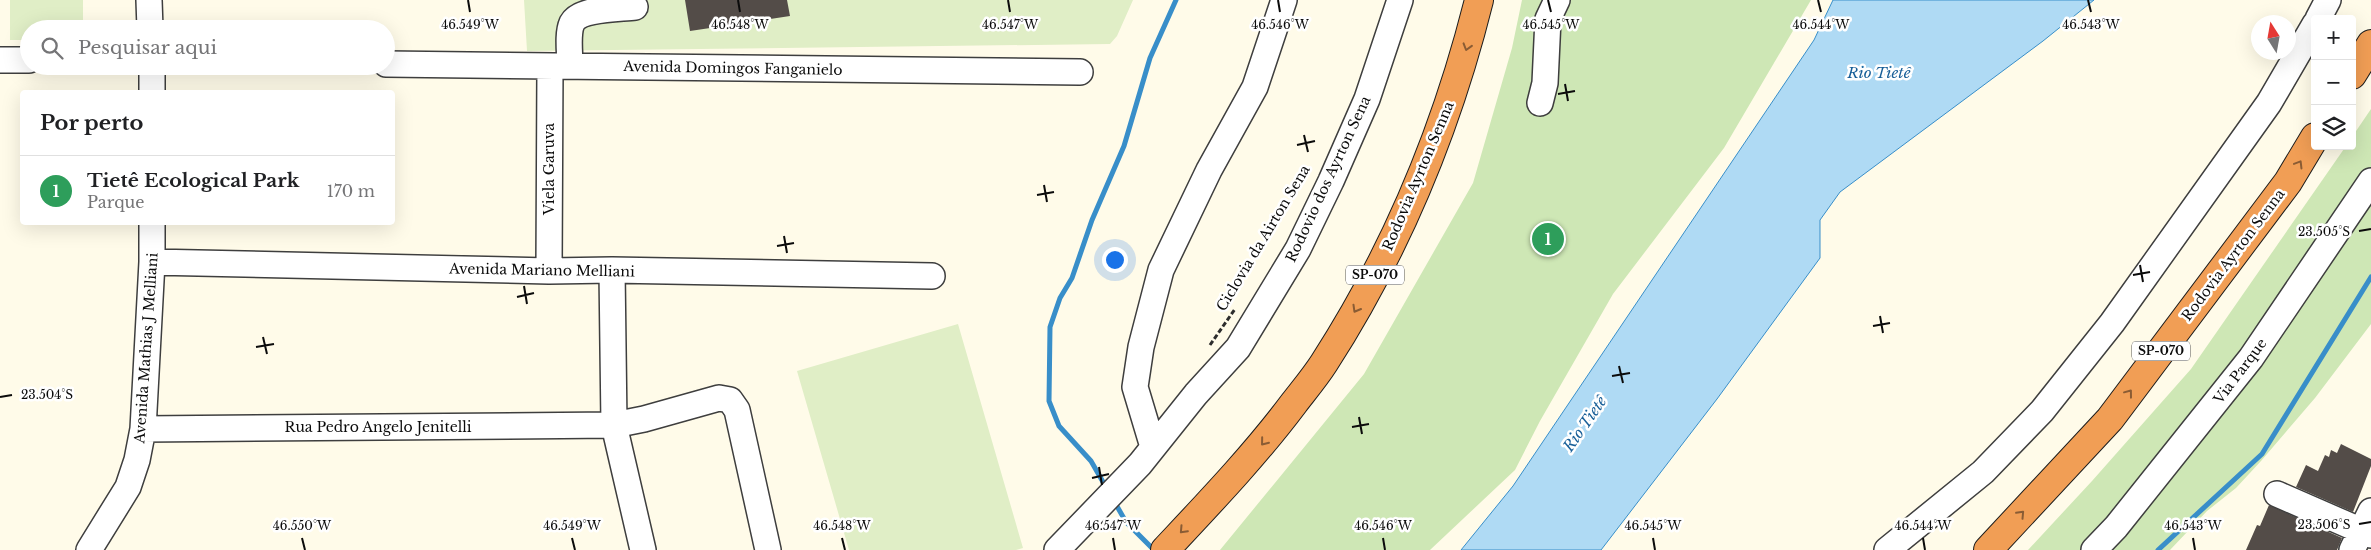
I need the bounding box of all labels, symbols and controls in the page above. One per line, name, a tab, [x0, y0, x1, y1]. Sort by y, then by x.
north arrow	[2251, 15, 2296, 60]
map controls	[2311, 15, 2356, 150]
button: +	[2311, 15, 2356, 60]
text: 46.549°W	[441, 17, 500, 32]
text: 46.548°W	[711, 17, 770, 32]
text: 46.547°W	[982, 17, 1039, 32]
text: 46.546°W	[1251, 17, 1310, 32]
text: 46.545°W	[1523, 17, 1580, 32]
text: 46.544°W	[1793, 17, 1850, 32]
text: 46.543°W	[2062, 17, 2121, 32]
search box	[20, 20, 395, 75]
icon: search	[38, 34, 66, 62]
text: Pesquisar aqui	[78, 36, 217, 59]
one-way arrow	[1462, 43, 1472, 51]
street label: Avenida Domingos Fanganielo	[622, 57, 843, 79]
button: −	[2311, 60, 2356, 105]
water label: Rio Tietê	[1846, 63, 1912, 82]
street label: Rodovio dos Ayrton Sena	[1282, 93, 1375, 265]
street label: Rodovia Ayrton Senna	[1378, 98, 1458, 253]
button: layers	[2311, 105, 2356, 150]
text: Por perto	[40, 110, 143, 136]
street label: Viela Garuva	[540, 123, 558, 216]
one-way arrow	[2292, 160, 2302, 169]
street label: Ciclovia da Airton Sena	[1212, 161, 1314, 314]
text: Tietê Ecological Park	[87, 169, 299, 192]
text: 1	[53, 181, 59, 201]
text: 170 m	[327, 181, 375, 201]
street label: Rodovia Ayrton Senna	[2178, 185, 2289, 325]
text: Parque	[87, 192, 144, 212]
pin: 1	[1532, 220, 1564, 258]
text: 23.505°S	[2298, 224, 2350, 239]
your location	[1102, 247, 1128, 273]
street label: Avenida Mathias J Melliani	[130, 252, 162, 445]
street label: Avenida Mariano Melliani	[448, 259, 635, 281]
road number: SP-070	[1346, 266, 1404, 284]
one-way arrow	[1352, 303, 1362, 312]
street label: Via Parque	[2209, 335, 2271, 408]
road number: SP-070	[2132, 342, 2190, 361]
text: 23.504°S	[21, 387, 73, 402]
one-way arrow	[2124, 390, 2132, 399]
water label: Rio Tietê	[1558, 391, 1611, 456]
street label: Rua Pedro Angelo Jenitelli	[284, 418, 472, 436]
one-way arrow	[1260, 437, 1269, 446]
one-way arrow	[2015, 511, 2024, 520]
text: 23.506°S	[2298, 517, 2351, 532]
text: 46.550°W	[273, 518, 332, 533]
text: 46.549°W	[543, 518, 602, 533]
text: 46.548°W	[813, 518, 872, 533]
text: 46.547°W	[1085, 518, 1142, 533]
text: 46.546°W	[1354, 518, 1413, 533]
text: 46.545°W	[1625, 518, 1682, 533]
text: 46.544°W	[1895, 518, 1952, 533]
text: 46.543°W	[2164, 518, 2223, 533]
one-way arrow	[1180, 525, 1189, 534]

